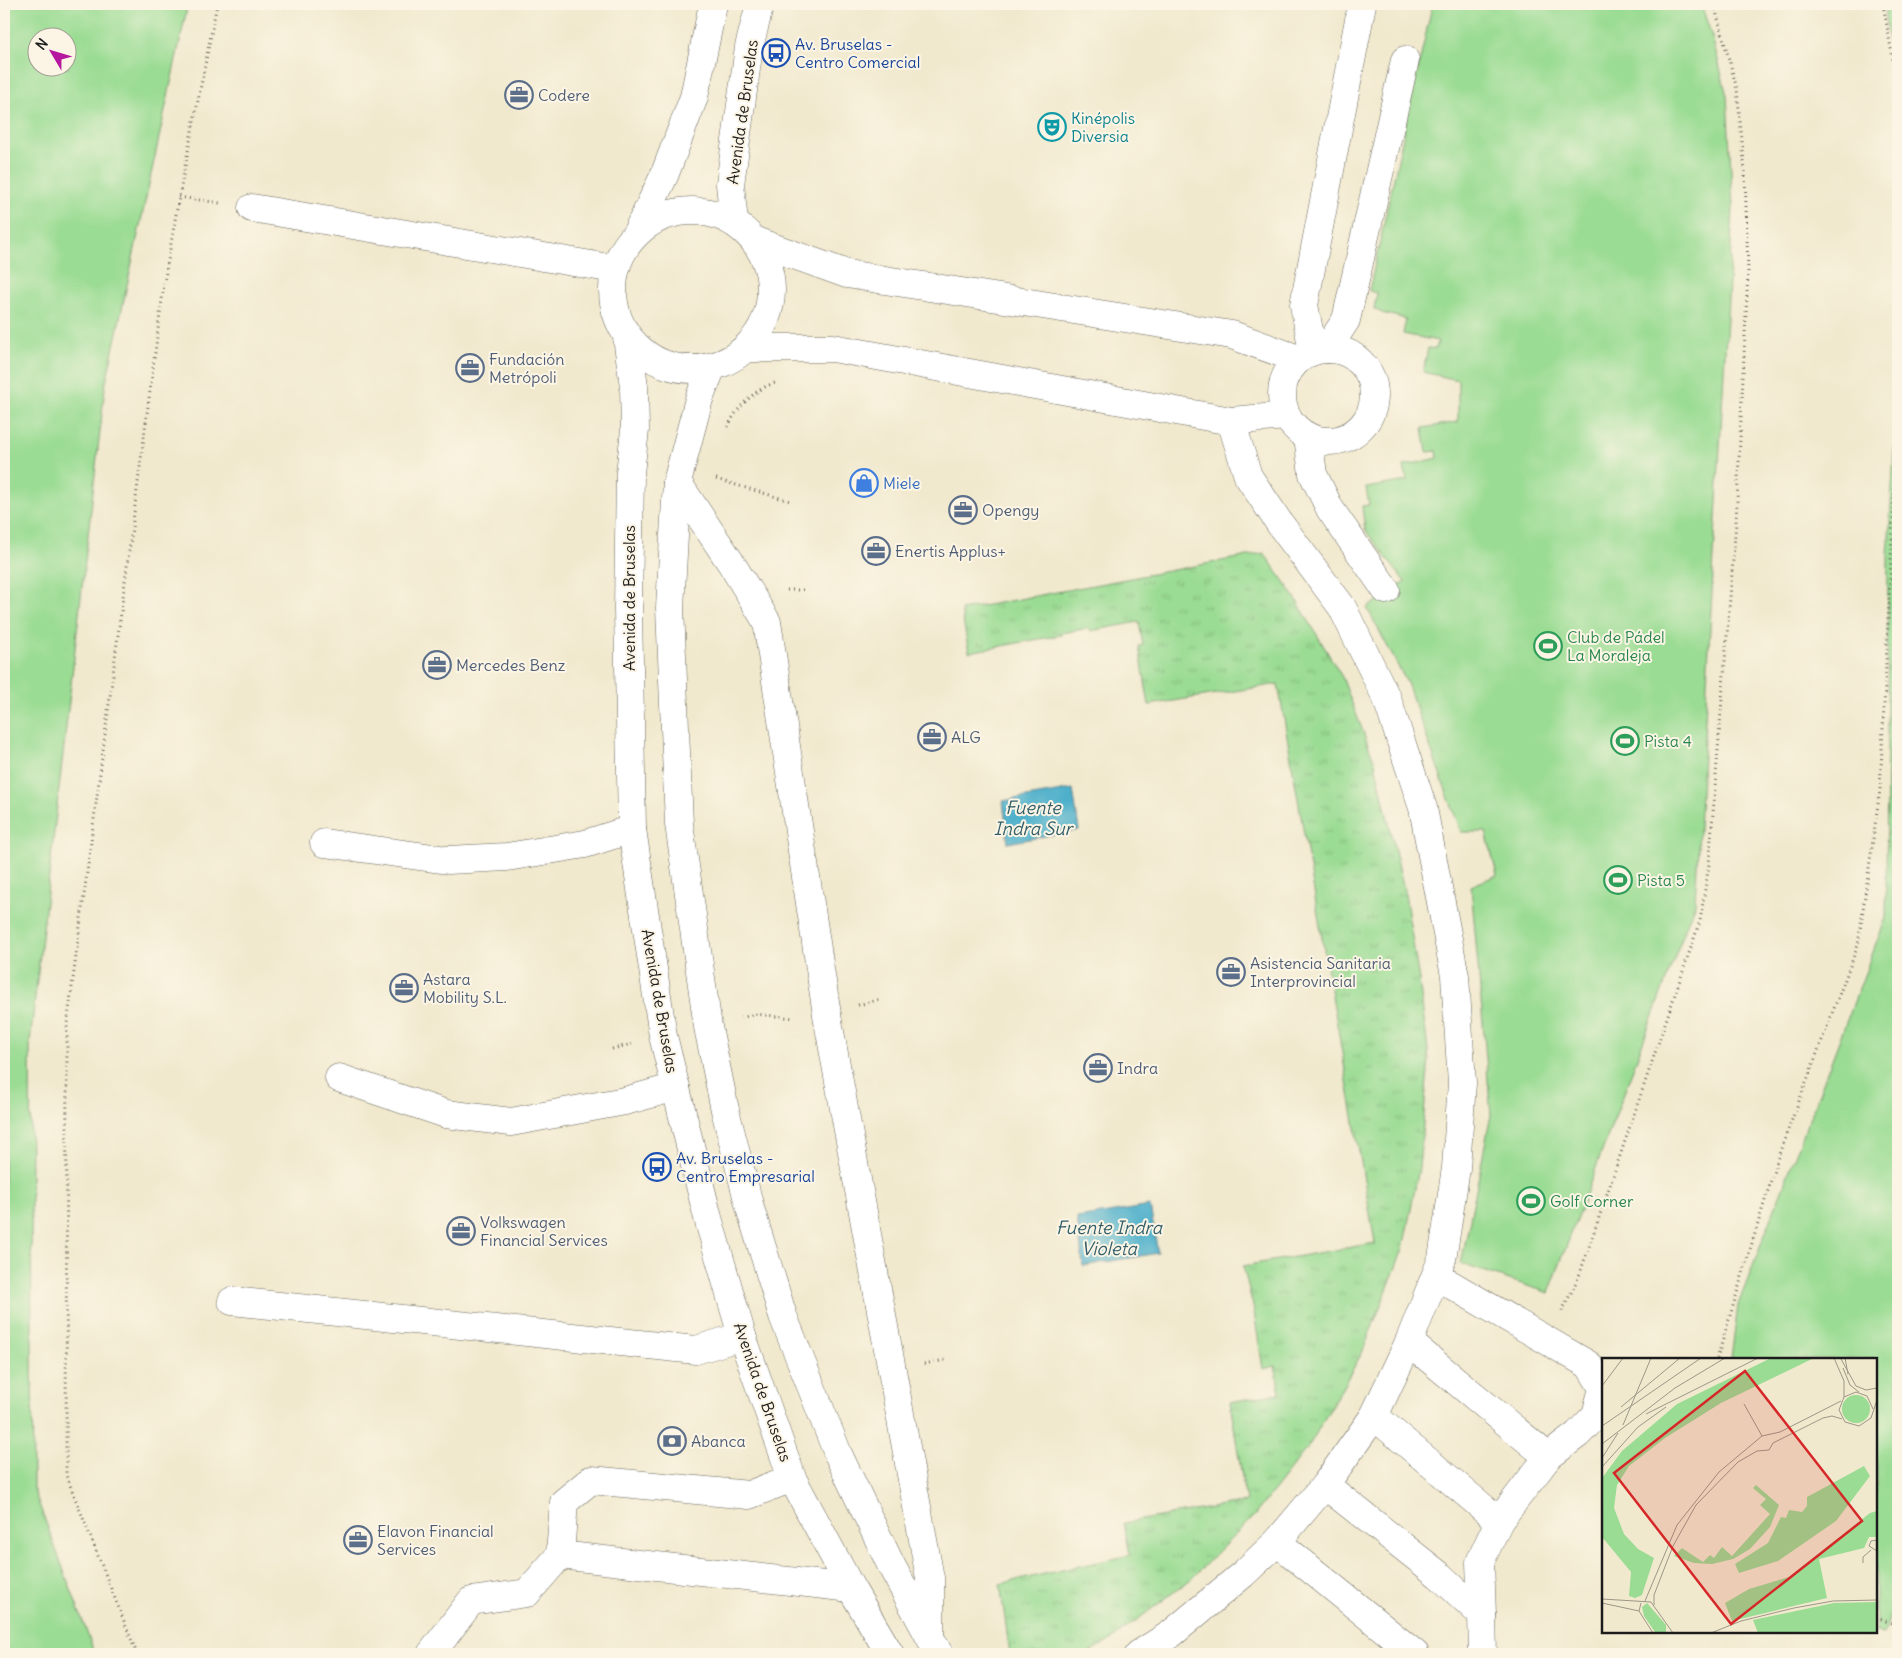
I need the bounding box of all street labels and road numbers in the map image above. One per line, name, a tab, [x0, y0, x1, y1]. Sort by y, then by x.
street label: Avenida de Bruselas	[722, 38, 762, 186]
street label: Avenida de Bruselas	[619, 525, 639, 671]
street label: Avenida de Bruselas	[637, 927, 683, 1075]
street label: Avenida de Bruselas	[730, 1320, 796, 1464]

